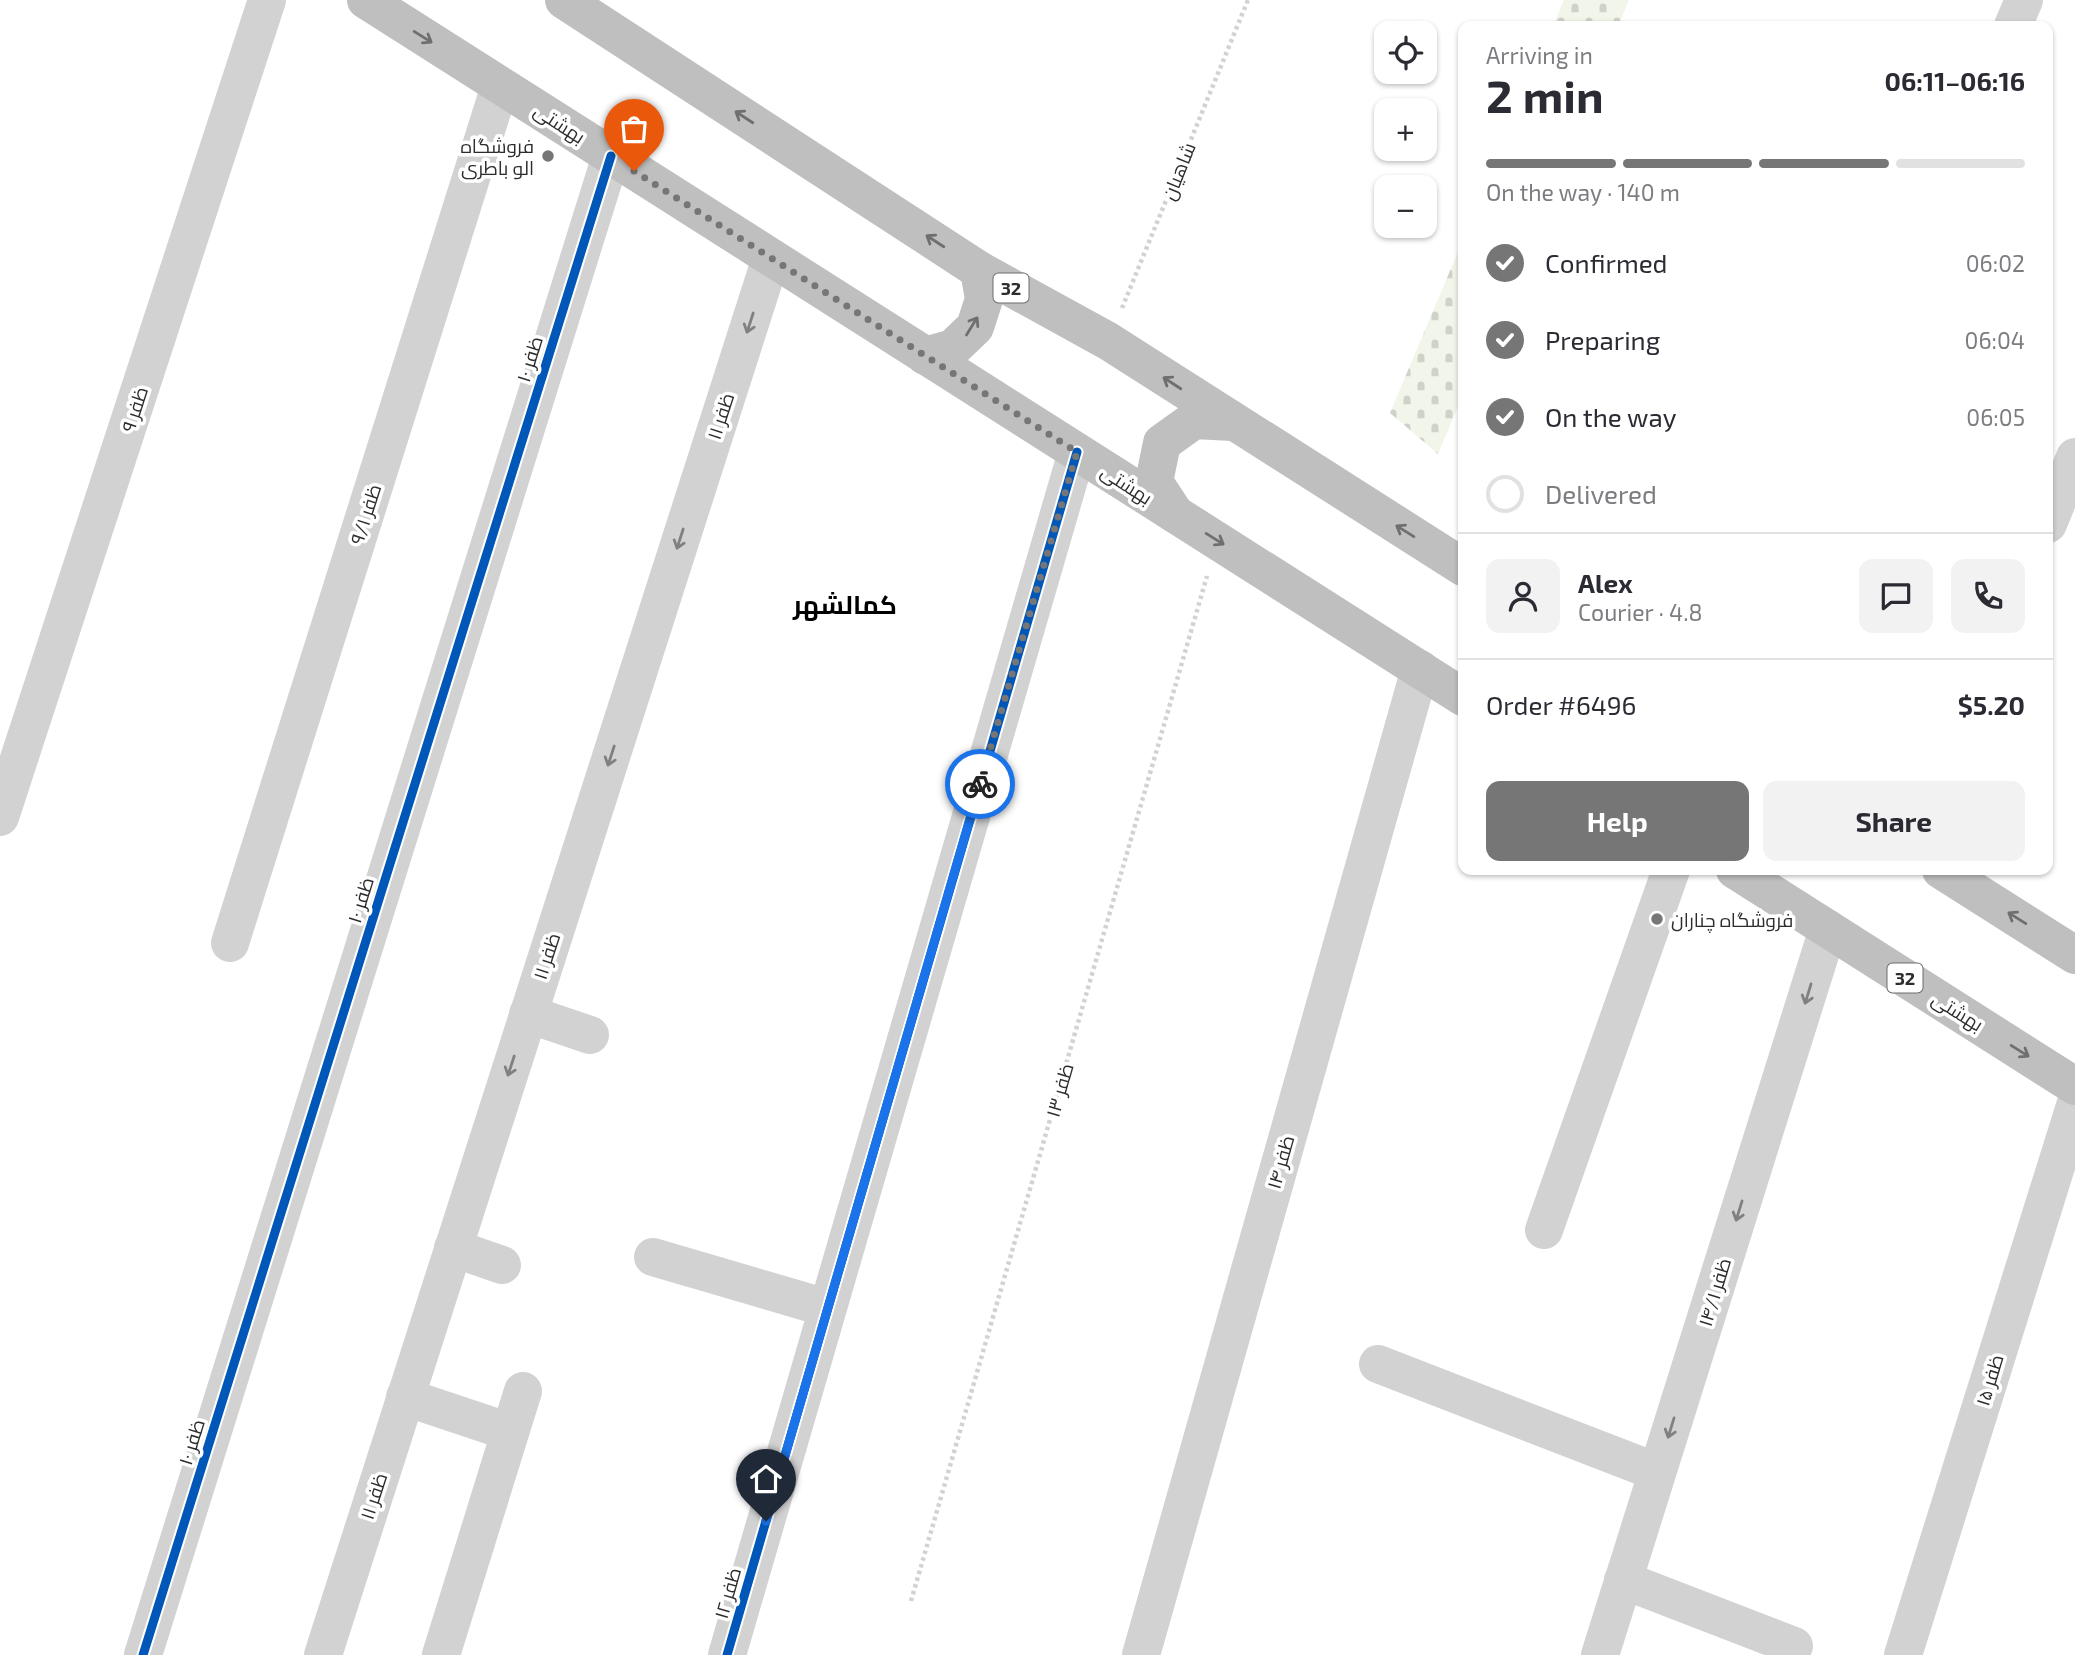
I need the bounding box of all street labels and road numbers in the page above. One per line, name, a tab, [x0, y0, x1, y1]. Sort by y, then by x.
street label: بهشتی	[530, 98, 590, 149]
street label: شاهیان	[1156, 139, 1201, 204]
road number: 32	[993, 274, 1028, 302]
street label: ظفر ۱۰	[511, 333, 548, 385]
street label: ظفر ۹	[116, 384, 153, 435]
street label: ظفر ۱۱	[702, 390, 739, 443]
street label: بهشتی	[1097, 459, 1157, 510]
street label: ظفر ۹/۱	[345, 481, 386, 547]
street label: ظفر ۱۰	[342, 874, 379, 926]
street label: ظفر ۱۱	[528, 930, 565, 983]
road number: 32	[1888, 964, 1923, 993]
street label: بهشتی	[1927, 986, 1988, 1037]
street label: ظفر ۱۳	[1040, 1060, 1079, 1120]
street label: ظفر ۱۴	[1261, 1133, 1300, 1192]
street label: ظفر ۱۴/۱	[1693, 1255, 1736, 1329]
street label: ظفر ۱۵	[1970, 1352, 2009, 1409]
street label: ظفر ۱۰	[173, 1416, 210, 1468]
street label: ظفر ۱۱	[355, 1470, 392, 1523]
street label: ظفر ۱۲	[709, 1565, 746, 1621]

